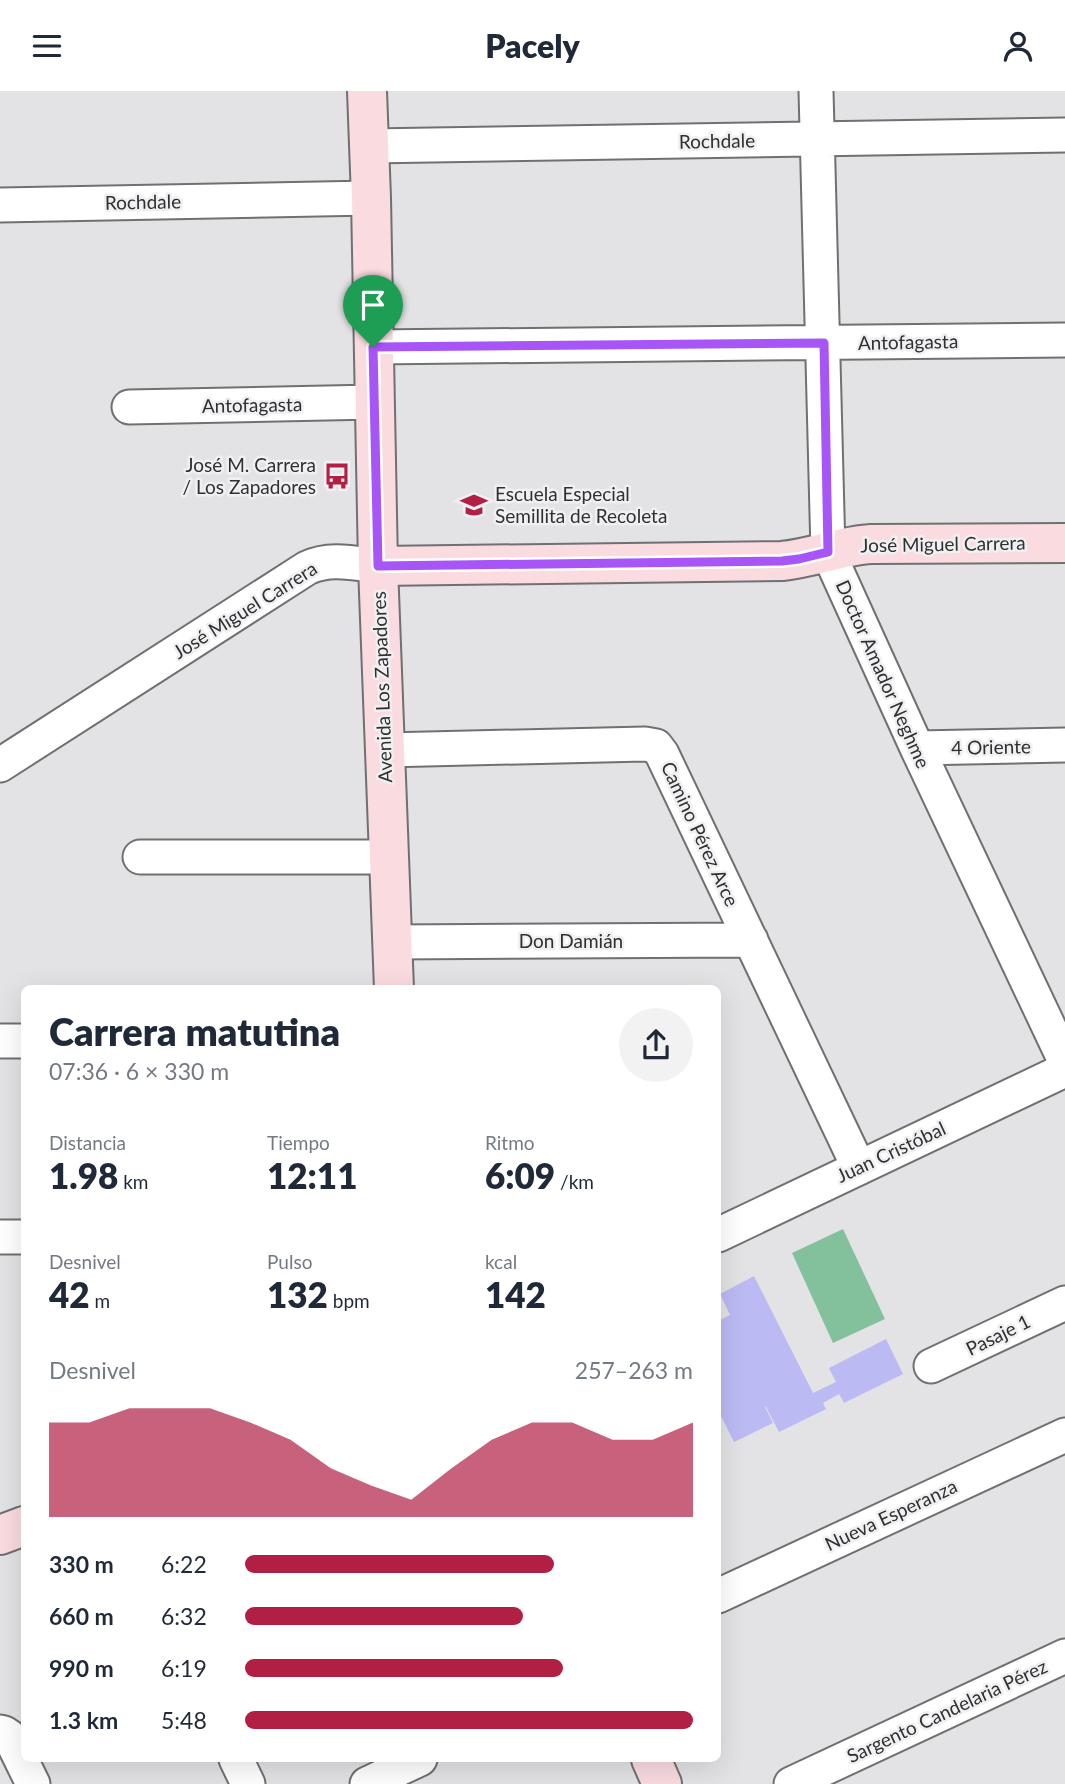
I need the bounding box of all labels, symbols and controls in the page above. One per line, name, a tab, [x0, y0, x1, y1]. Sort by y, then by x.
text: Pacely	[485, 26, 580, 65]
icon: menu	[28, 27, 66, 65]
icon: person	[999, 27, 1037, 65]
street label: Rochdale	[679, 128, 755, 153]
street label: Rochdale	[105, 189, 181, 214]
pin	[343, 275, 403, 347]
icon: arrive	[354, 286, 392, 324]
street label: Antofagasta	[858, 329, 958, 354]
street label: Antofagasta	[202, 392, 302, 417]
place label: José M. Carrera / Los Zapadores	[183, 453, 316, 498]
bus stop icon: José M. Carrera / Los Zapadores	[322, 461, 352, 491]
place label: Escuela Especial Semillita de Recoleta	[495, 482, 667, 527]
school or university icon: Escuela Especial Semillita de Recoleta	[459, 490, 489, 520]
street label: José Miguel Carrera	[860, 531, 1026, 556]
street label: José Miguel Carrera	[169, 556, 321, 663]
street label: Doctor Amador Neghme	[832, 576, 935, 771]
street label: Avenida Los Zapadores	[367, 591, 396, 783]
street label: 4 Oriente	[951, 734, 1031, 759]
street label: Camino Pérez Arce	[657, 758, 744, 910]
street label: Don Damián	[519, 929, 623, 952]
text: Carrera matutina	[49, 1008, 340, 1054]
button: share	[619, 1008, 693, 1082]
text: 07:36 · 6 × 330 m	[49, 1057, 229, 1085]
street label: Juan Cristóbal	[833, 1116, 949, 1187]
text: Distancia	[49, 1131, 126, 1154]
text: Tiempo	[267, 1131, 330, 1154]
text: Ritmo	[485, 1131, 535, 1154]
text: 1.98	[49, 1154, 118, 1196]
text: 12:11	[267, 1154, 357, 1196]
text: 6:09	[485, 1154, 555, 1196]
text: km	[118, 1170, 148, 1193]
text: /km	[555, 1170, 594, 1193]
text: Desnivel	[49, 1250, 121, 1273]
text: Pulso	[267, 1250, 312, 1273]
text: kcal	[485, 1250, 517, 1273]
text: 42	[49, 1273, 90, 1315]
text: 132	[267, 1273, 328, 1315]
text: 142	[485, 1273, 546, 1315]
text: m	[90, 1289, 110, 1312]
text: bpm	[328, 1289, 370, 1312]
street label: Pasaje 1	[962, 1309, 1034, 1360]
text: Desnivel	[49, 1356, 136, 1384]
text: 257–263 m	[575, 1356, 693, 1384]
street label: Nueva Esperanza	[821, 1474, 961, 1555]
text: 330 m	[49, 1550, 114, 1578]
text: 6:22	[161, 1550, 207, 1578]
text: 660 m	[49, 1602, 114, 1630]
text: 6:32	[161, 1602, 207, 1630]
text: 990 m	[49, 1654, 114, 1682]
text: 6:19	[161, 1654, 207, 1682]
street label: Sargento Candelaria Pérez	[843, 1654, 1051, 1767]
text: 1.3 km	[49, 1706, 118, 1734]
text: 5:48	[161, 1706, 207, 1734]

